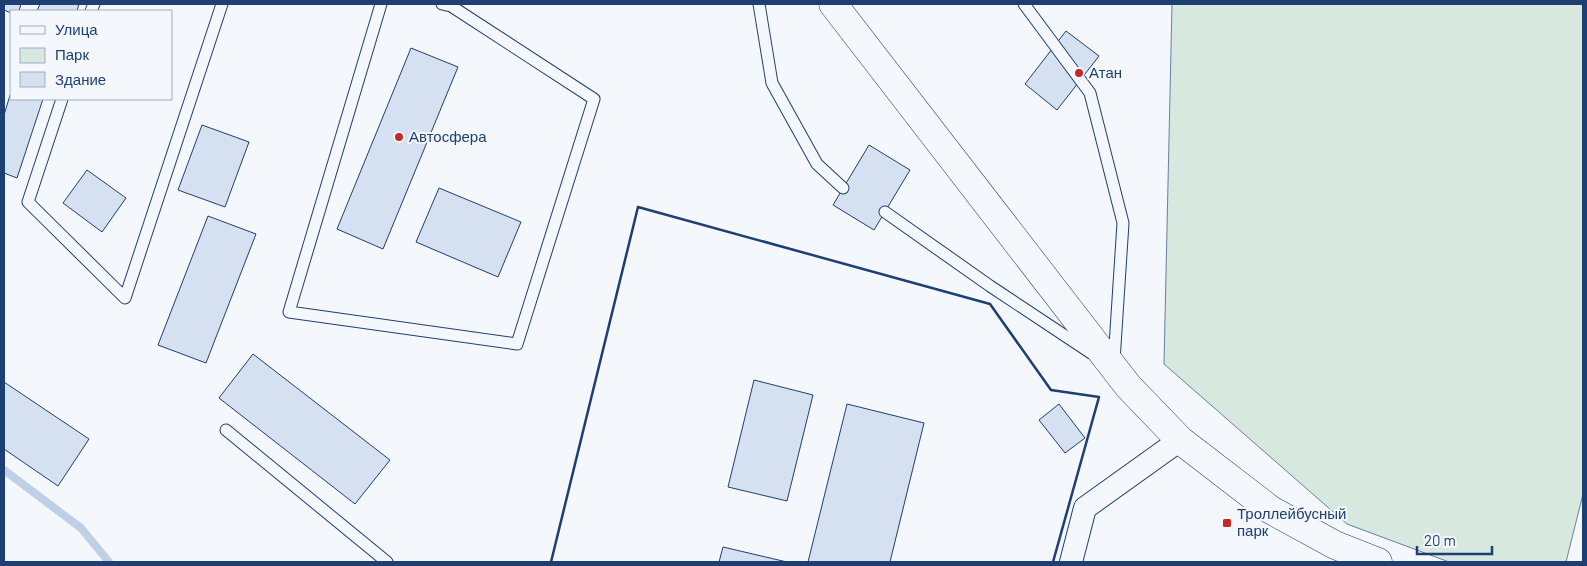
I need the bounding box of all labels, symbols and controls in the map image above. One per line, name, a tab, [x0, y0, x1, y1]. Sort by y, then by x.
legend	[10, 10, 172, 100]
text: Улица	[55, 20, 98, 38]
text: Парк	[55, 45, 89, 63]
place label: Атан	[1089, 63, 1122, 81]
marker: Атан	[1073, 67, 1085, 79]
text: Здание	[55, 70, 106, 88]
place label: Автосфера	[409, 127, 487, 145]
marker: Автосфера	[393, 131, 405, 143]
place label: Троллейбусный парк	[1237, 504, 1346, 539]
marker: Троллейбусный парк	[1221, 517, 1233, 529]
scale bar	[1417, 524, 1492, 556]
text: 20 m	[1424, 531, 1456, 549]

